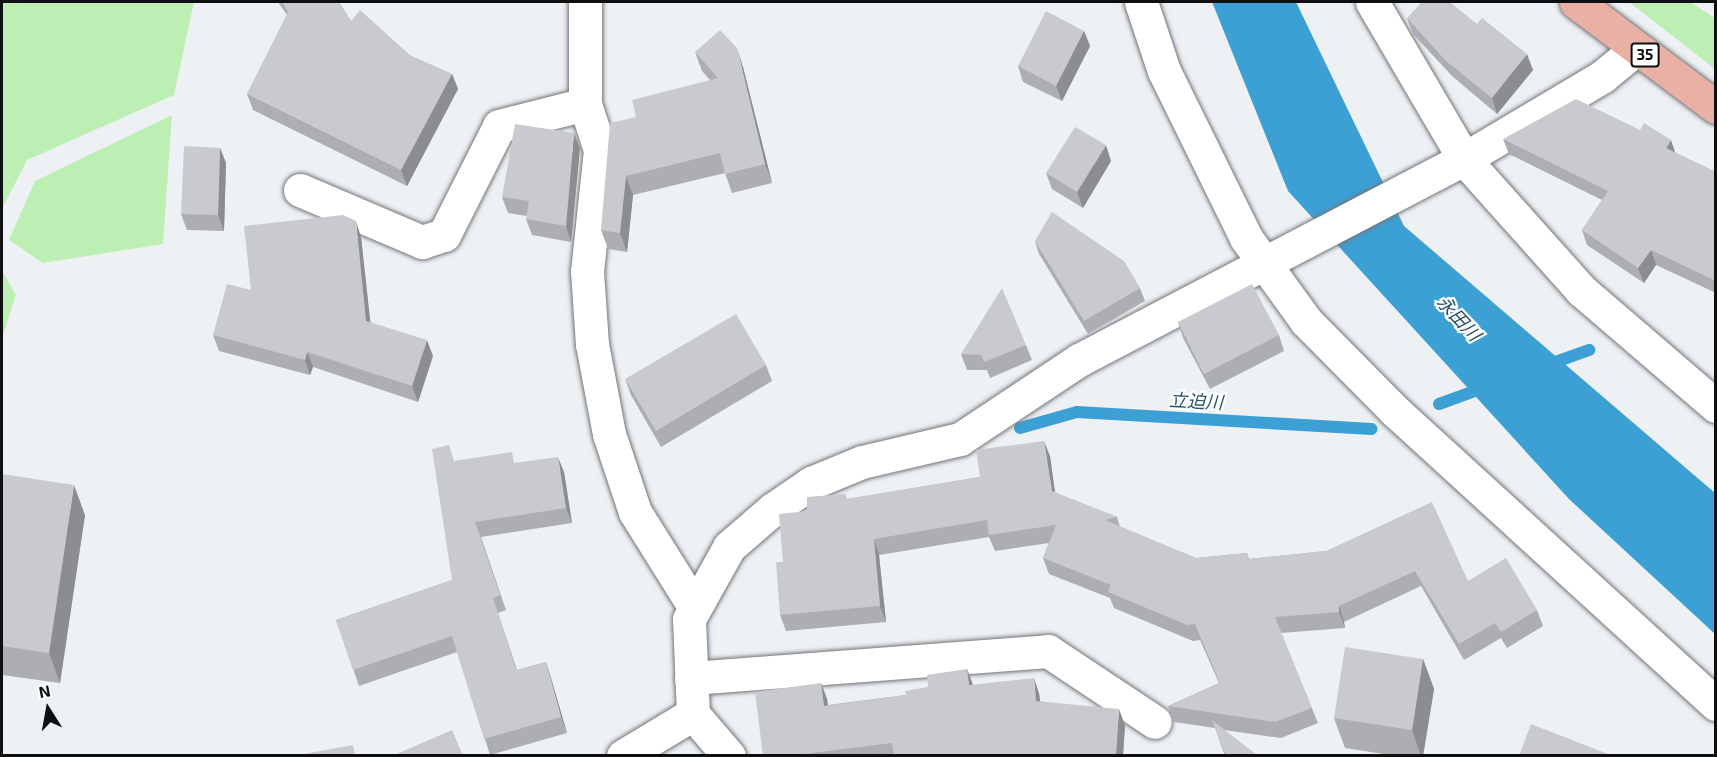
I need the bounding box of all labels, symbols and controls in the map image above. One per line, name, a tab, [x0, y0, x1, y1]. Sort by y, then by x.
road number: 35	[1630, 43, 1660, 67]
water label: 永田川	[1433, 291, 1485, 345]
water label: 立迫川	[1168, 389, 1224, 413]
north arrow	[18, 679, 78, 739]
text: N	[37, 680, 52, 701]

